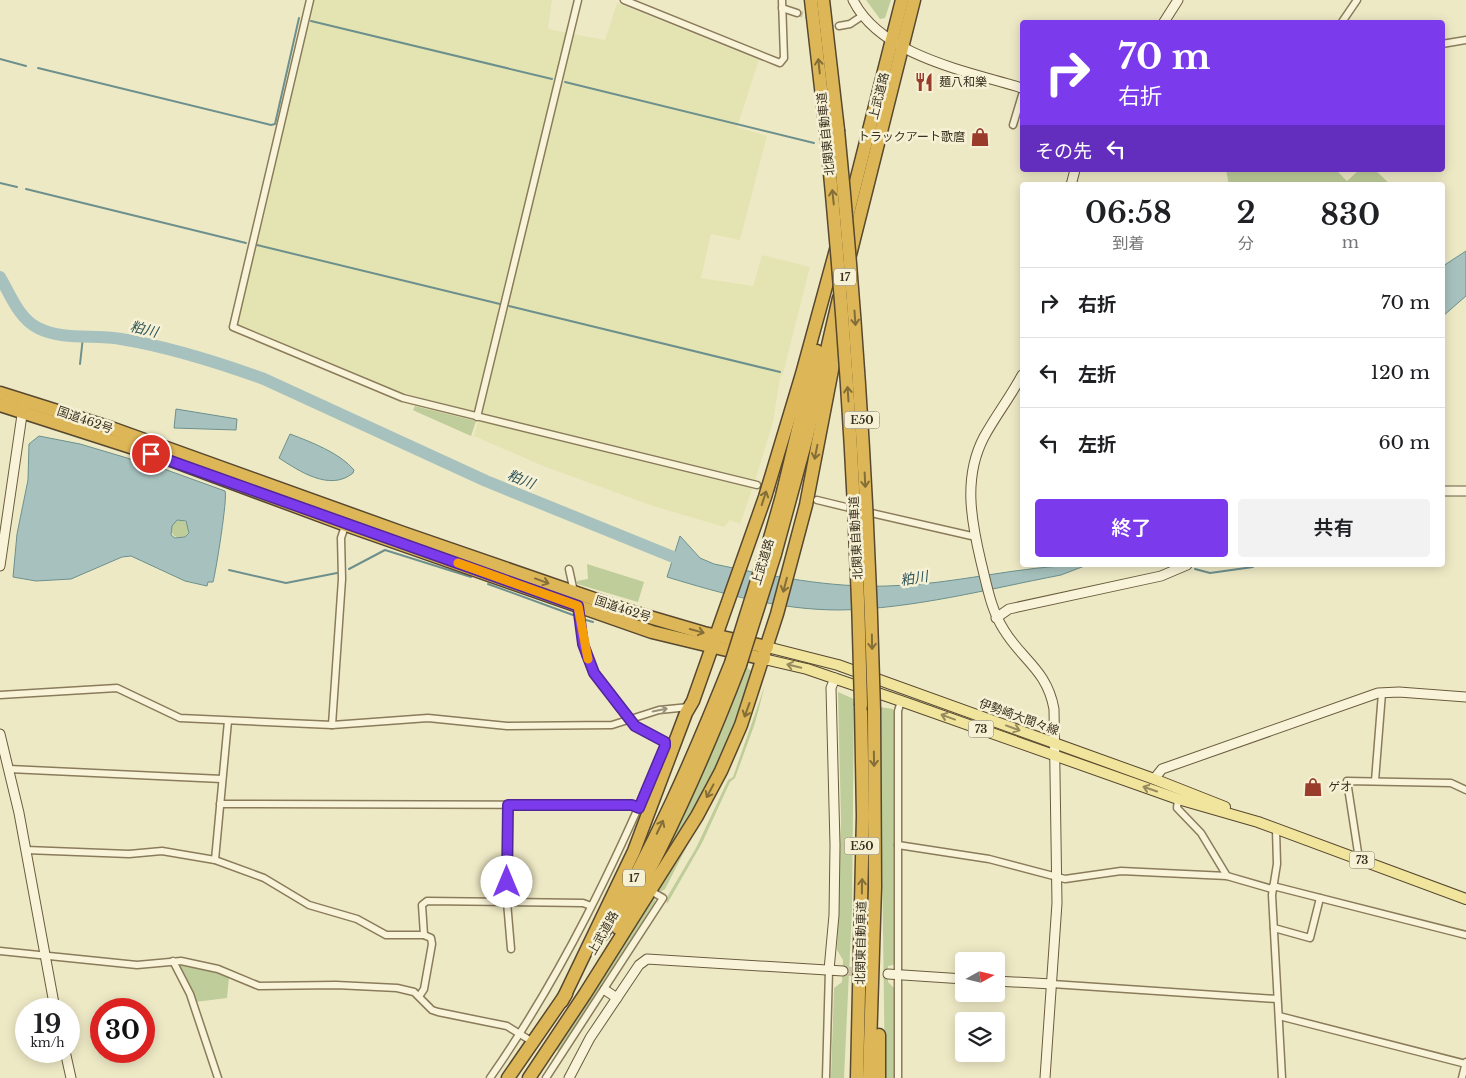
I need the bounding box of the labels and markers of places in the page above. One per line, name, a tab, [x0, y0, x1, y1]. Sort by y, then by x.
restaurant icon: 麺八和樂	[913, 71, 935, 93]
place label: 麺八和樂	[939, 74, 987, 89]
shop icon: トラックアート歌麿	[969, 126, 991, 148]
place label: トラックアート歌麿	[858, 129, 965, 144]
pin	[130, 433, 172, 475]
shop icon: ゲオ	[1302, 776, 1324, 798]
place label: ゲオ	[1328, 779, 1352, 794]

